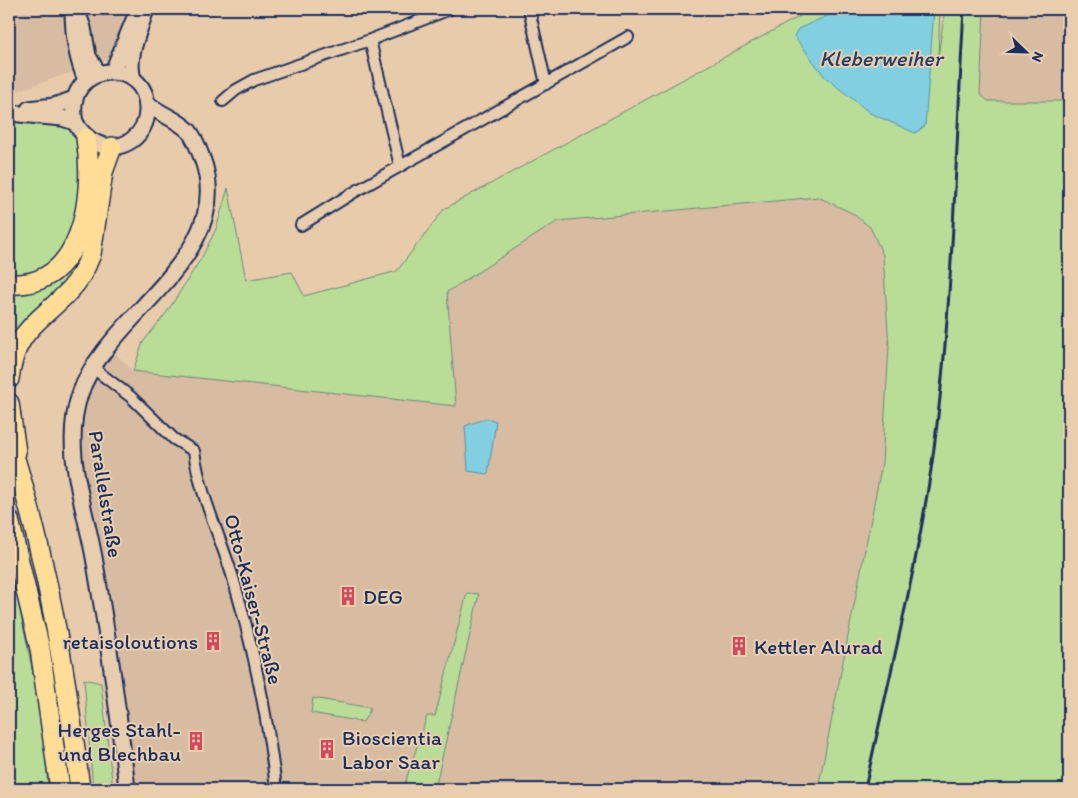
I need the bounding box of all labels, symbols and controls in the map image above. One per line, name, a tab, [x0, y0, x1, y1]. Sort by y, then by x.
north arrow	[1000, 28, 1050, 78]
water label: Kleberweiher	[819, 45, 945, 72]
text: N	[1028, 49, 1047, 65]
street label: Parallelstraße	[84, 429, 128, 559]
street label: Otto-Kaiser-Straße	[219, 511, 289, 687]
place label: DEG	[363, 584, 403, 609]
building icon: DEG	[337, 585, 359, 607]
place label: retaisoloutions	[62, 629, 198, 654]
building icon: retaisoloutions	[202, 630, 224, 652]
place label: Kettler Alurad	[754, 634, 882, 659]
building icon: Kettler Alurad	[728, 635, 750, 657]
place label: Herges Stahl- und Blechbau	[58, 717, 181, 766]
place label: Bioscientia Labor Saar	[342, 725, 442, 774]
building icon: Herges Stahl- und Blechbau	[185, 730, 207, 752]
building icon: Bioscientia Labor Saar	[316, 738, 338, 760]

